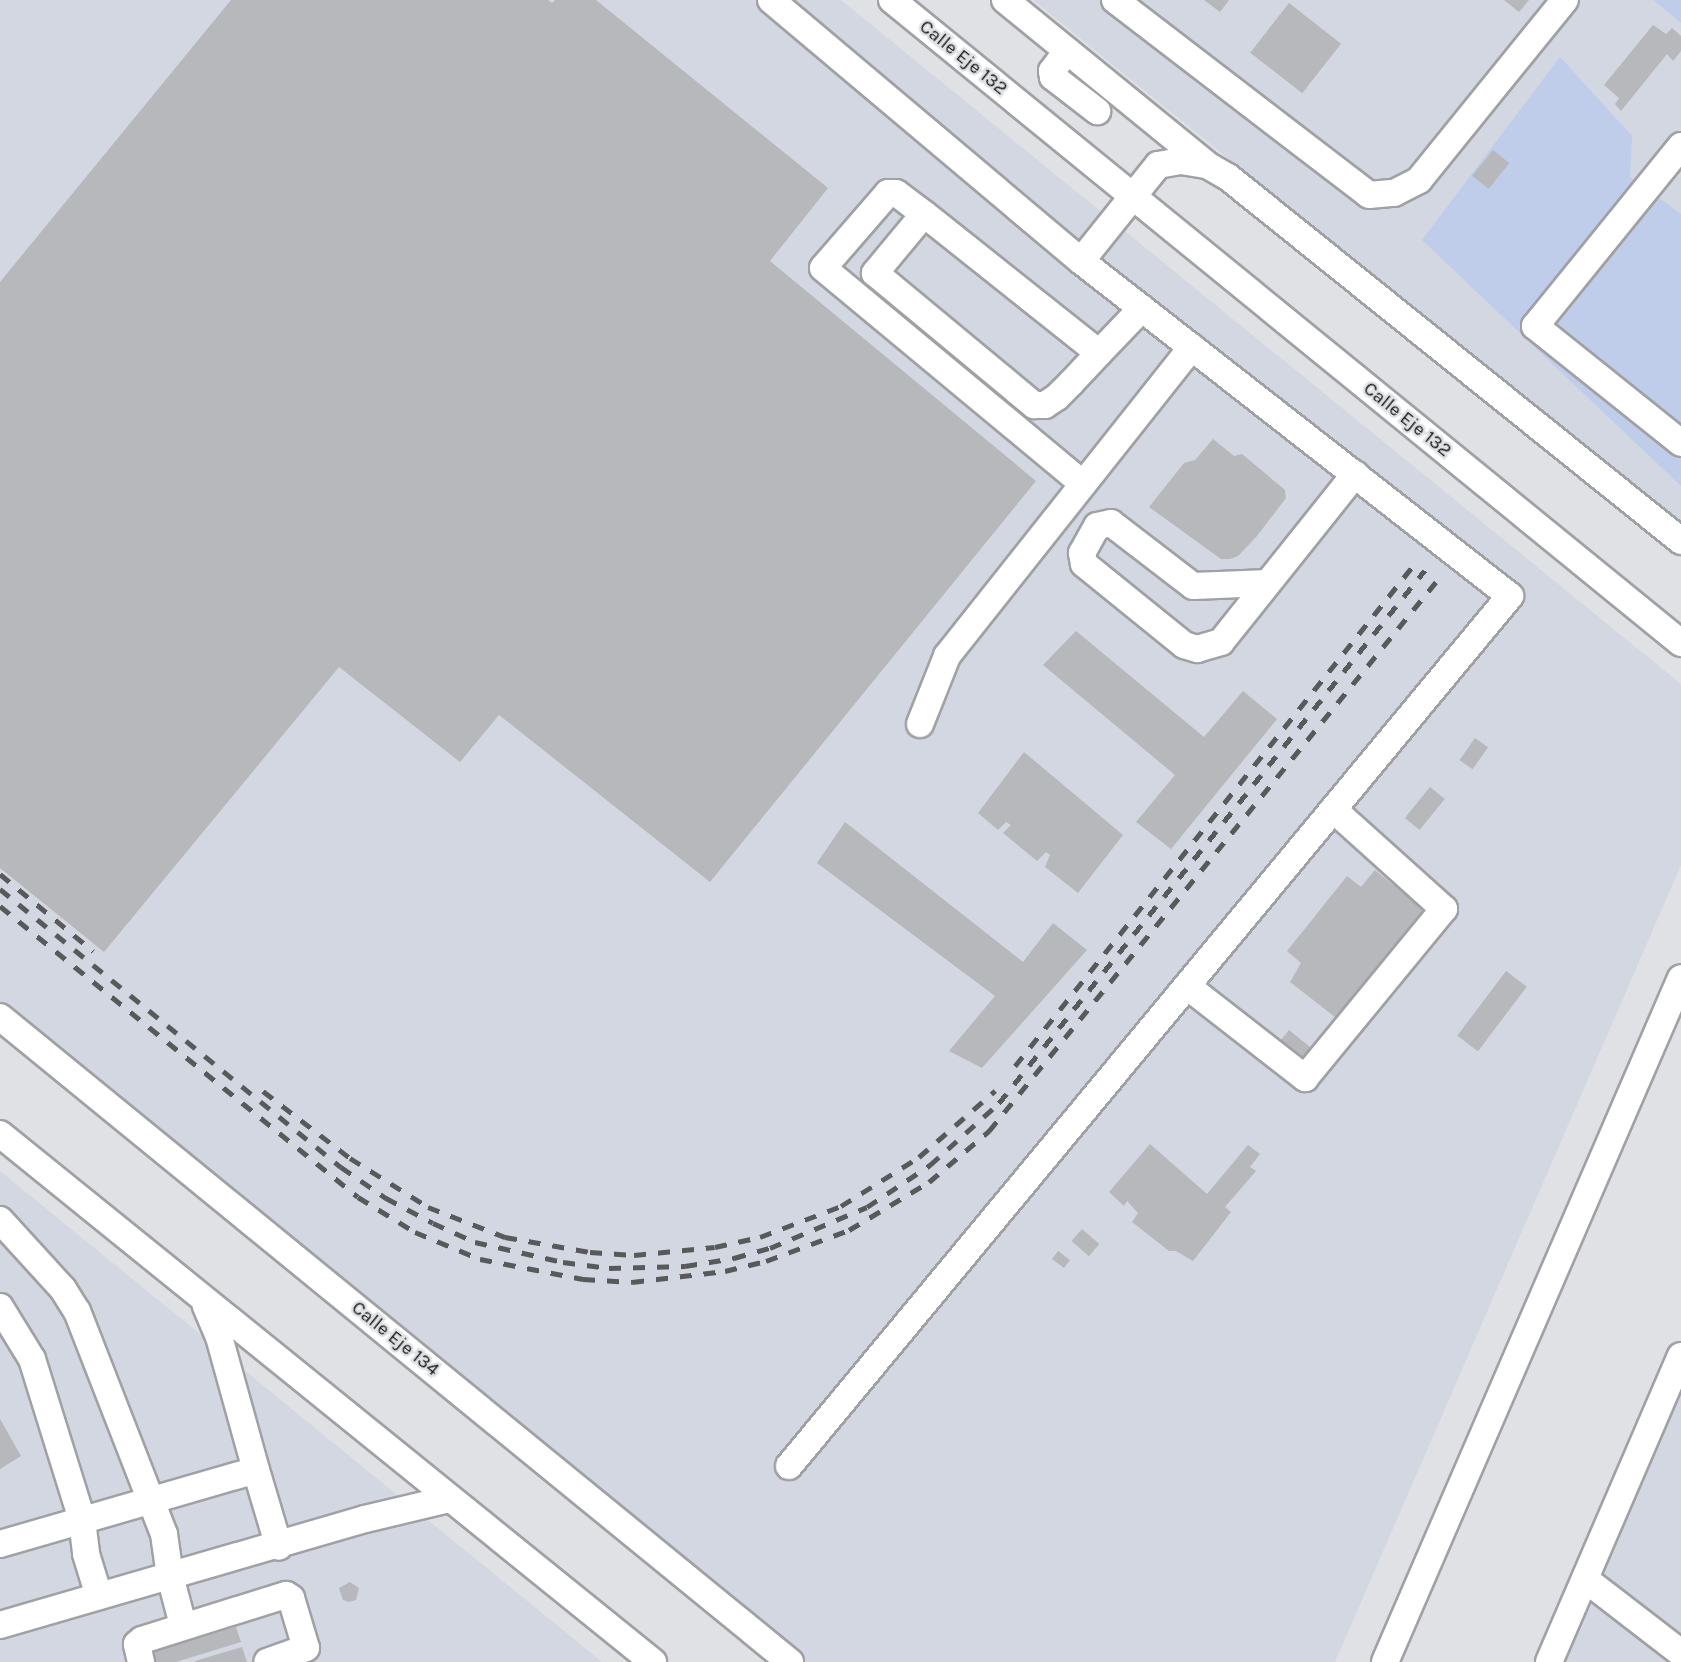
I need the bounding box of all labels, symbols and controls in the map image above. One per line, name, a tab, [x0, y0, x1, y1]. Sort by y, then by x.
street label: Calle Eje 132	[914, 16, 1012, 100]
street label: Calle Eje 132	[1358, 378, 1456, 462]
street label: Calle Eje 134	[347, 1297, 443, 1381]

